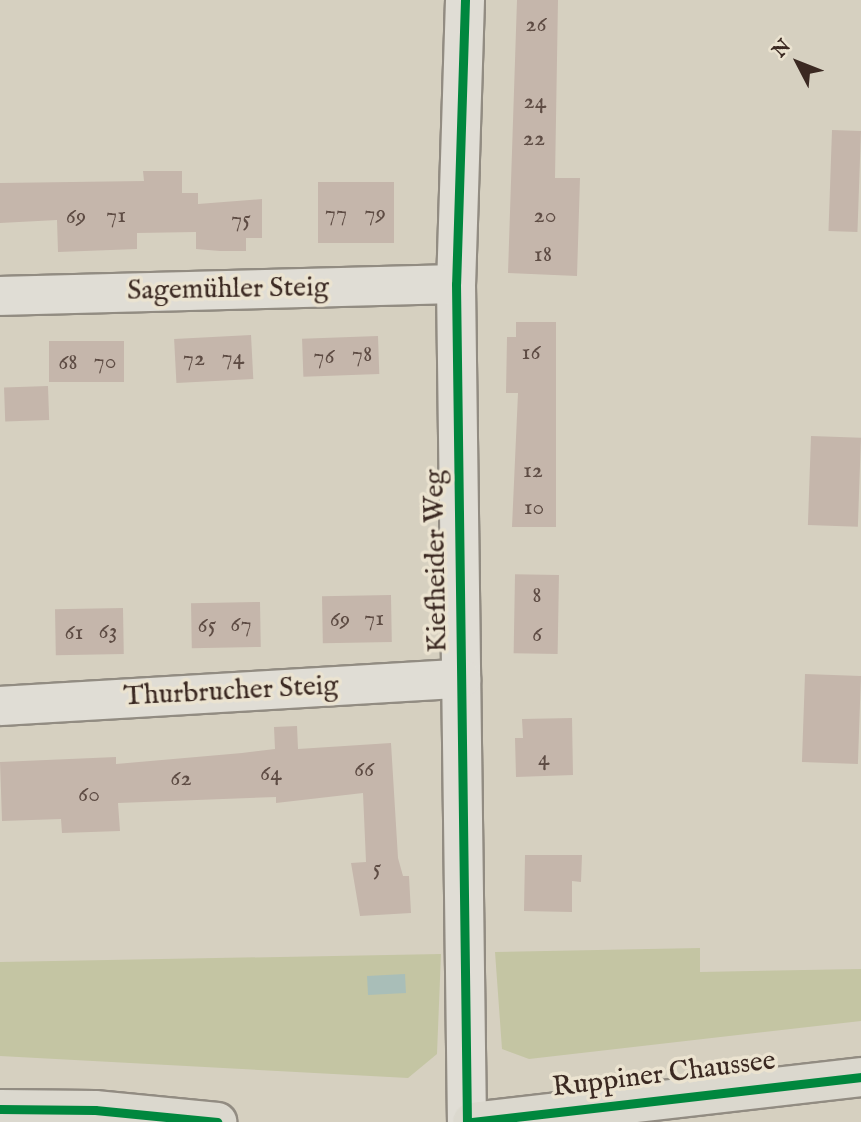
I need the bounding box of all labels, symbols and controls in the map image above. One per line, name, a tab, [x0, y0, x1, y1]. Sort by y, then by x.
house number: 26	[525, 11, 547, 39]
north arrow	[763, 28, 833, 98]
text: N	[768, 35, 797, 63]
house number: 24	[523, 88, 547, 116]
house number: 22	[523, 125, 545, 153]
house number: 77	[325, 200, 347, 228]
house number: 79	[364, 200, 386, 228]
house number: 71	[106, 202, 126, 230]
house number: 20	[533, 202, 557, 230]
house number: 69	[66, 203, 86, 231]
house number: 75	[231, 206, 251, 234]
house number: 18	[534, 241, 552, 269]
street label: Sagemühler Steig	[127, 271, 329, 309]
house number: 16	[521, 339, 541, 367]
house number: 78	[352, 341, 372, 369]
house number: 76	[313, 343, 335, 371]
house number: 74	[222, 344, 244, 372]
house number: 72	[183, 345, 205, 373]
house number: 70	[93, 348, 117, 376]
house number: 68	[58, 349, 78, 377]
house number: 12	[523, 457, 543, 485]
street label: Kiefheider Weg	[419, 469, 455, 653]
house number: 10	[524, 494, 544, 522]
house number: 8	[532, 582, 542, 610]
house number: 71	[364, 605, 384, 633]
house number: 69	[330, 606, 350, 634]
house number: 67	[230, 611, 252, 639]
house number: 65	[198, 612, 216, 640]
house number: 63	[98, 618, 118, 646]
house number: 61	[65, 619, 83, 647]
house number: 6	[532, 621, 542, 649]
street label: Thurbrucher Steig	[123, 670, 339, 714]
house number: 4	[538, 745, 550, 773]
house number: 66	[354, 756, 374, 784]
house number: 64	[260, 760, 282, 788]
house number: 62	[170, 765, 192, 793]
house number: 60	[78, 781, 100, 809]
house number: 5	[373, 855, 381, 883]
street label: Ruppiner Chaussee	[551, 1045, 777, 1105]

